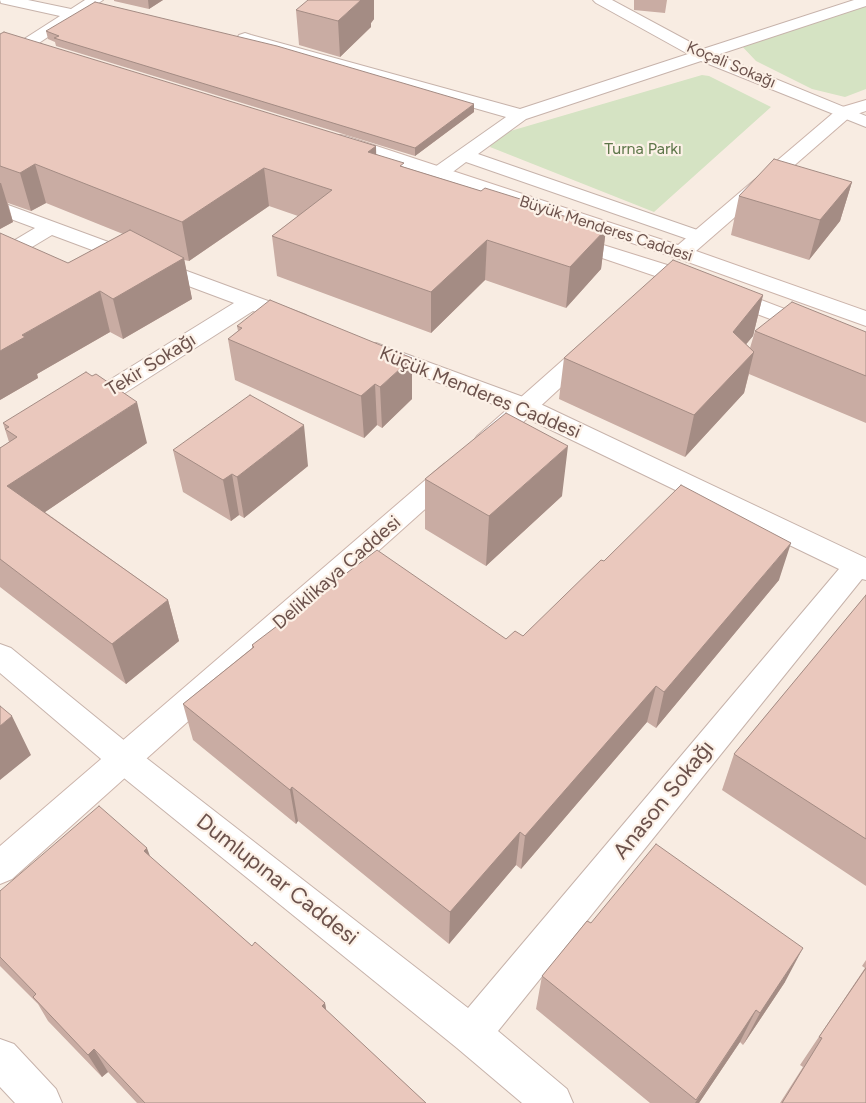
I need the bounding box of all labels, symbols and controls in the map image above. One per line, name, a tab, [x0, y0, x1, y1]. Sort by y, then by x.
street label: Koçali Sokağı	[684, 38, 778, 92]
park label: Turna Parkı	[604, 139, 682, 159]
street label: Büyük Menderes Caddesi	[517, 192, 695, 266]
street label: Tekir Sokağı	[102, 328, 200, 402]
street label: Küçük Menderes Caddesi	[376, 342, 584, 444]
street label: Deliklikaya Caddesi	[268, 511, 406, 635]
street label: Anason Sokağı	[608, 735, 720, 865]
street label: Dumlupınar Caddesi	[191, 809, 363, 951]

